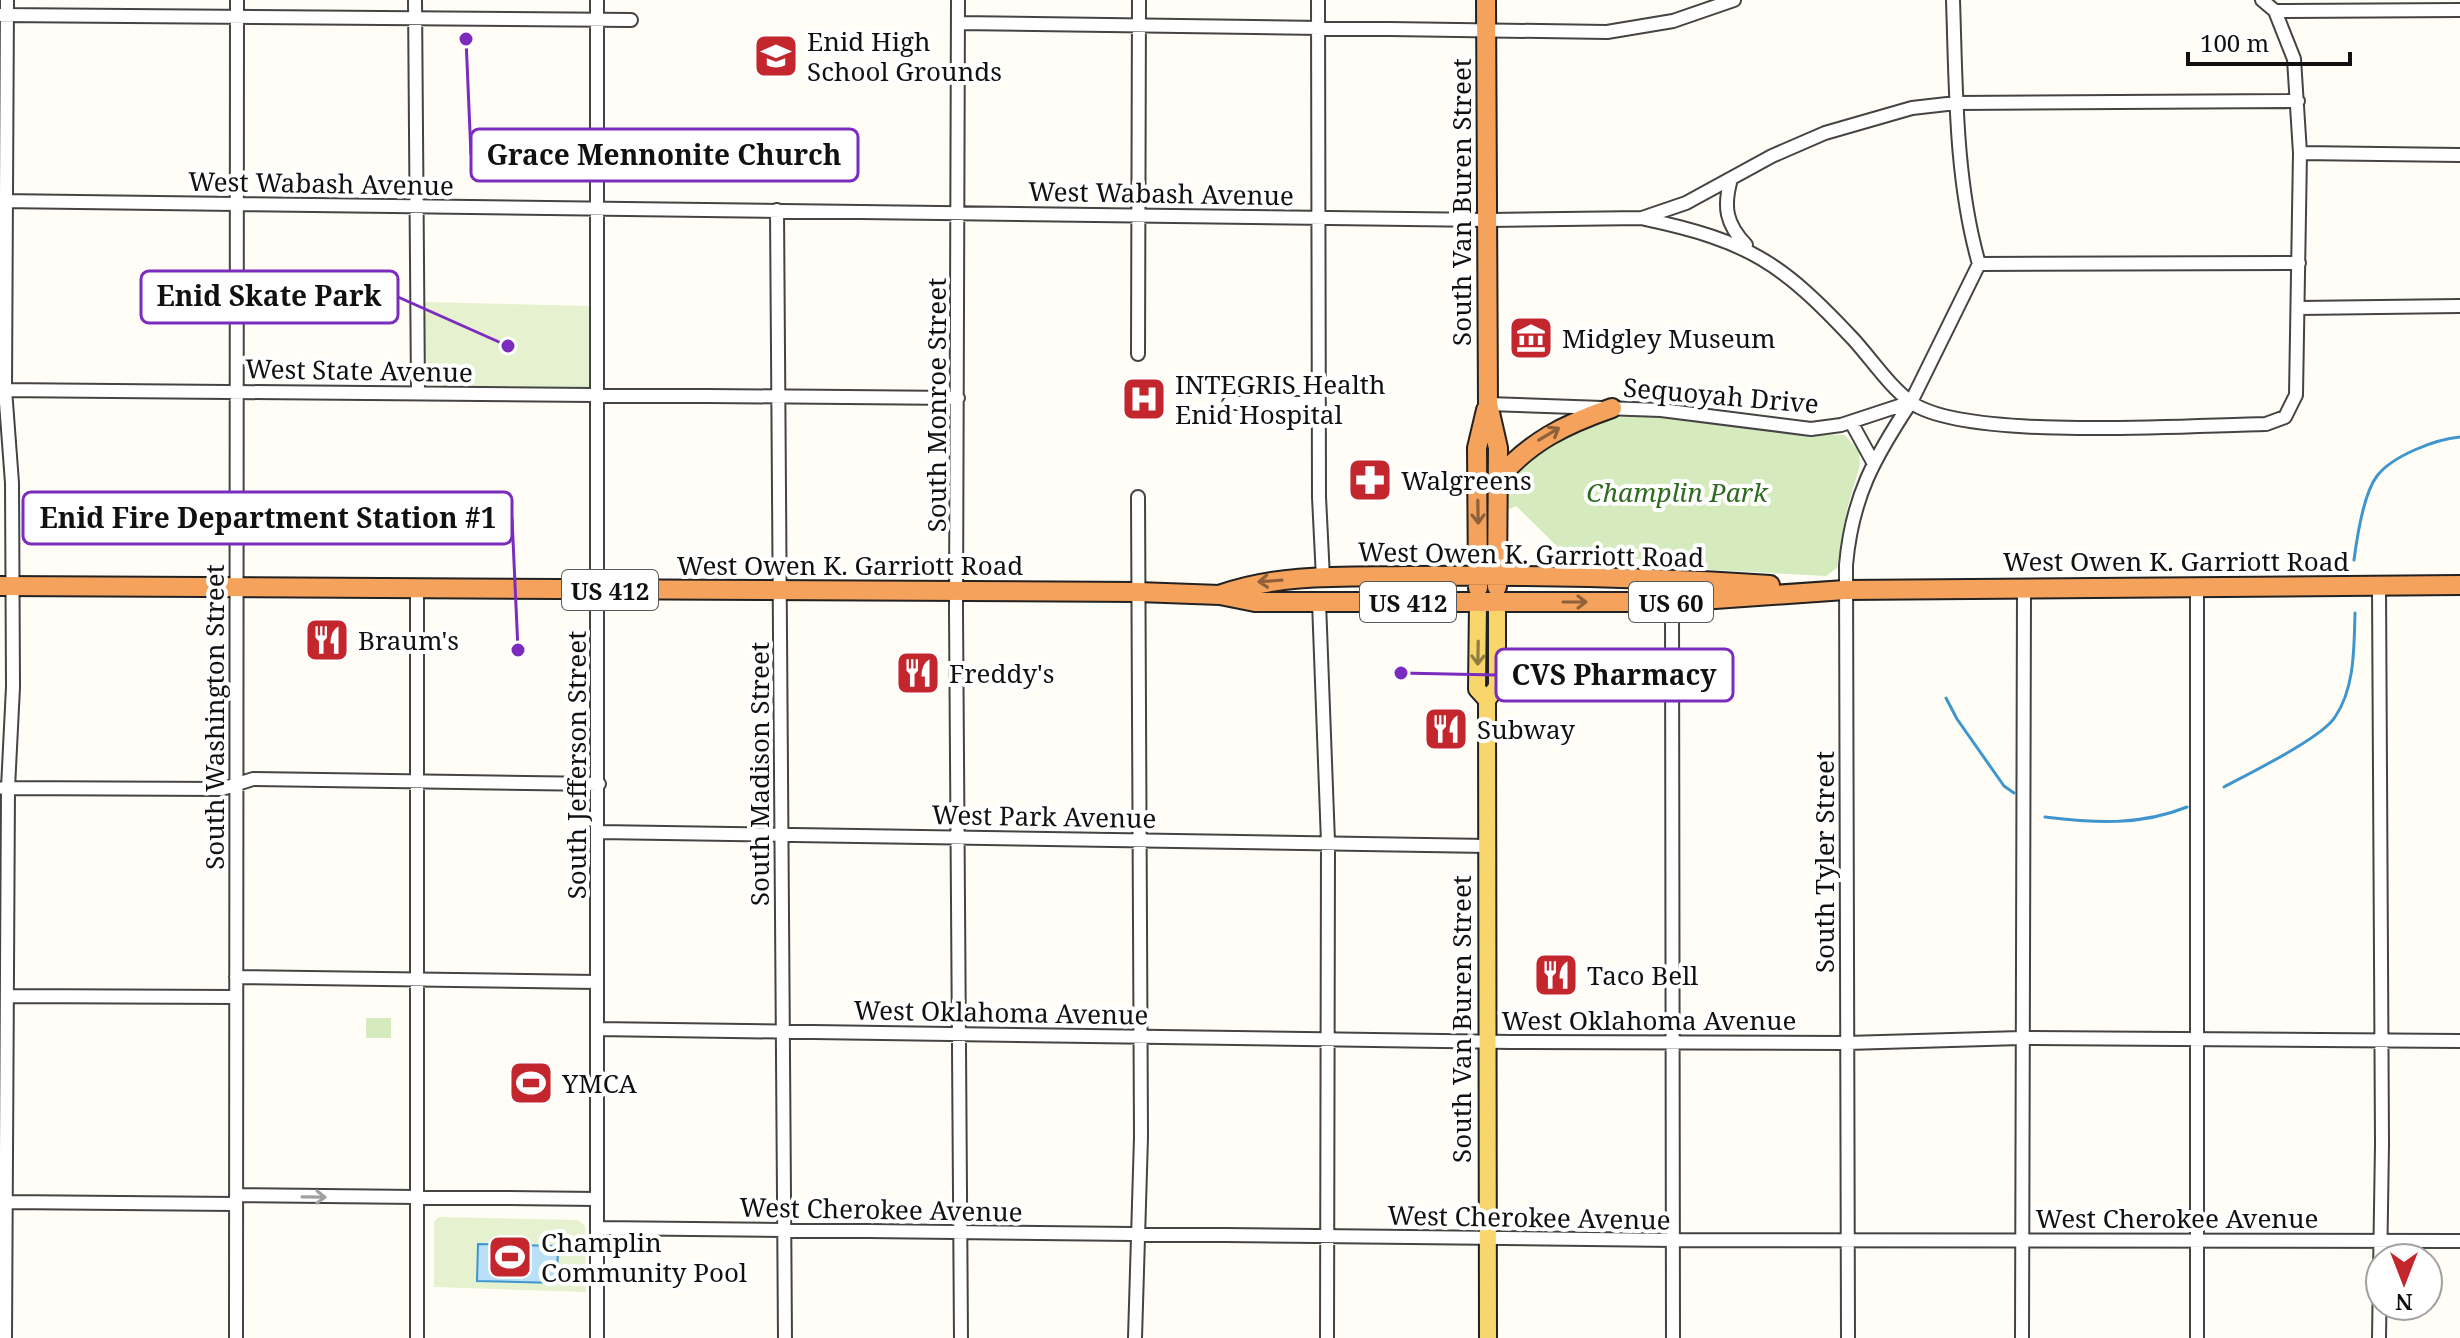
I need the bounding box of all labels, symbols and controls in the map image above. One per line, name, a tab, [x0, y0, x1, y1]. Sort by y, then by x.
scale bar	[2188, 16, 2350, 66]
place label: Enid High School Grounds	[807, 23, 1002, 89]
text: 100 m	[2200, 26, 2269, 59]
school or university icon: Enid High School Grounds	[752, 32, 800, 80]
street label: South Van Buren Street	[1443, 58, 1479, 346]
callout: Grace Mennonite Church	[471, 129, 858, 181]
text: Grace Mennonite Church	[486, 135, 842, 173]
street label: West Wabash Avenue	[188, 163, 454, 203]
street label: West Wabash Avenue	[1028, 173, 1294, 213]
callout: Enid Skate Park	[141, 271, 398, 323]
text: Enid Skate Park	[157, 276, 382, 314]
street label: South Monroe Street	[918, 278, 954, 532]
museum icon: Midgley Museum	[1507, 314, 1555, 362]
place label: Midgley Museum	[1562, 320, 1776, 356]
street label: West State Avenue	[245, 350, 473, 390]
place label: INTEGRIS Health Enid Hospital	[1175, 366, 1385, 432]
street label: Sequoyah Drive	[1622, 369, 1820, 421]
hospital icon: INTEGRIS Health Enid Hospital	[1120, 375, 1168, 423]
one-way arrow	[1537, 426, 1560, 442]
pharmacy icon: Walgreens	[1346, 456, 1394, 504]
place label: Walgreens	[1401, 462, 1532, 498]
park label: Champlin Park	[1586, 474, 1769, 510]
callout: Enid Fire Department Station #1	[23, 492, 512, 544]
text: Enid Fire Department Station #1	[39, 498, 497, 536]
one-way arrow	[1470, 498, 1486, 525]
street label: West Owen K. Garriott Road	[1357, 533, 1705, 575]
street label: West Owen K. Garriott Road	[2003, 543, 2349, 579]
street label: West Owen K. Garriott Road	[677, 547, 1023, 583]
street label: South Washington Street	[196, 564, 232, 870]
road number: US 412	[562, 570, 658, 610]
one-way arrow	[1257, 574, 1284, 589]
road number: US 412	[1360, 582, 1456, 622]
road number: US 60	[1629, 582, 1713, 622]
one-way arrow	[1561, 594, 1588, 610]
restaurant icon: Braum's	[303, 616, 351, 664]
place label: Braum's	[358, 622, 459, 658]
street label: South Jefferson Street	[558, 631, 594, 899]
one-way arrow	[1470, 639, 1486, 666]
street label: South Madison Street	[741, 642, 777, 906]
restaurant icon: Freddy's	[894, 649, 942, 697]
callout: CVS Pharmacy	[1496, 649, 1733, 701]
place label: Freddy's	[949, 655, 1055, 691]
text: CVS Pharmacy	[1511, 655, 1717, 693]
restaurant icon: Subway	[1422, 705, 1470, 753]
place label: Subway	[1477, 711, 1575, 747]
street label: South Tyler Street	[1806, 751, 1842, 973]
street label: West Park Avenue	[931, 796, 1157, 836]
street label: South Van Buren Street	[1443, 875, 1479, 1163]
restaurant icon: Taco Bell	[1532, 951, 1580, 999]
place label: Taco Bell	[1587, 957, 1698, 993]
street label: West Oklahoma Avenue	[853, 991, 1149, 1033]
street label: West Oklahoma Avenue	[1502, 1002, 1796, 1038]
sports icon: YMCA	[507, 1059, 555, 1107]
place label: YMCA	[561, 1065, 638, 1101]
one-way arrow	[300, 1189, 327, 1204]
street label: West Cherokee Avenue	[739, 1189, 1023, 1229]
street label: West Cherokee Avenue	[1387, 1197, 1671, 1237]
street label: West Cherokee Avenue	[2035, 1200, 2319, 1236]
place label: Champlin Community Pool	[541, 1224, 747, 1290]
sports icon: Champlin Community Pool	[486, 1233, 534, 1281]
north arrow	[2364, 1242, 2444, 1322]
text: N	[2395, 1288, 2413, 1318]

